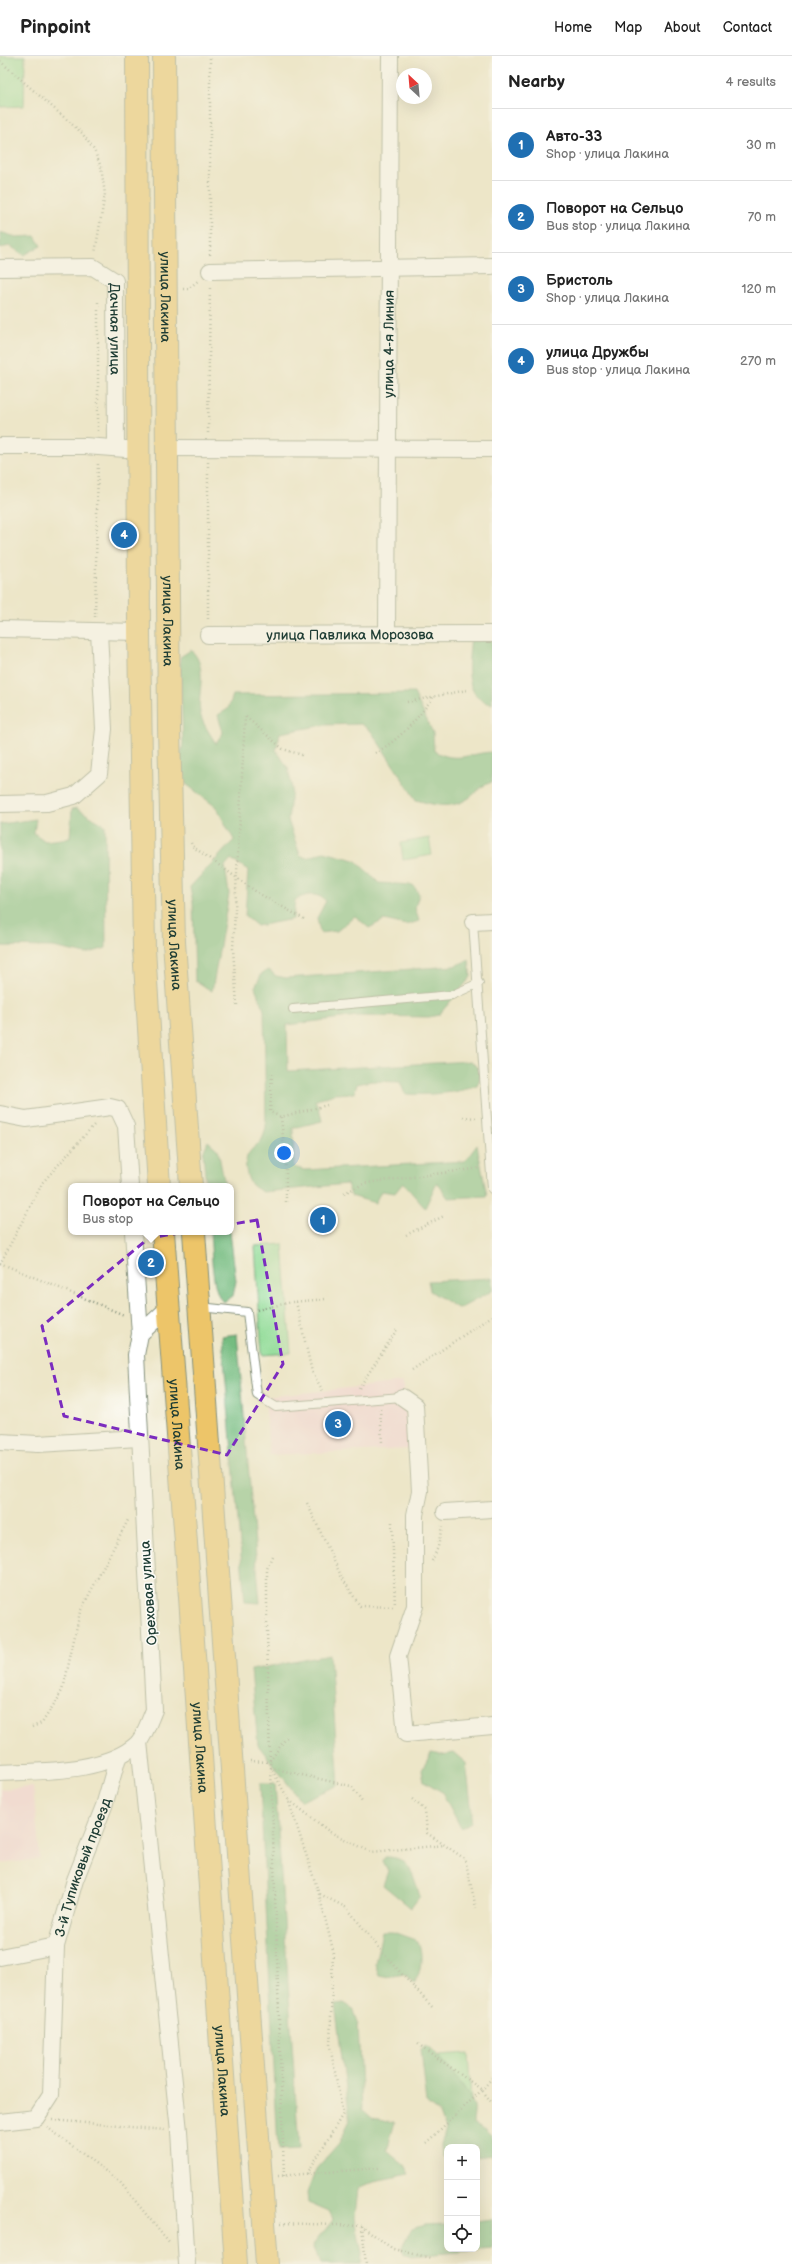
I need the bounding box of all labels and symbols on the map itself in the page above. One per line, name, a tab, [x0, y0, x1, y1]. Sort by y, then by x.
north arrow	[396, 68, 432, 104]
street label: улица Лакина	[156, 251, 174, 343]
street label: Дачная улица	[106, 283, 124, 376]
street label: улица 4-я Линия	[380, 290, 398, 398]
pin: 4	[111, 520, 137, 550]
street label: улица Лакина	[159, 575, 177, 667]
street label: улица Павлика Морозова	[266, 626, 434, 644]
street label: улица Лакина	[164, 899, 185, 992]
your location	[274, 1143, 294, 1163]
pin: 1	[310, 1205, 336, 1235]
pin: 2	[138, 1248, 164, 1278]
street label: улица Лакина	[165, 1378, 189, 1471]
pin: 3	[325, 1409, 351, 1439]
street label: Ореховая улица	[136, 1539, 161, 1646]
street label: улица Лакина	[188, 1702, 212, 1794]
street label: 3-й Тупиковый проезд	[51, 1796, 115, 1939]
street label: улица Лакина	[211, 2025, 234, 2118]

